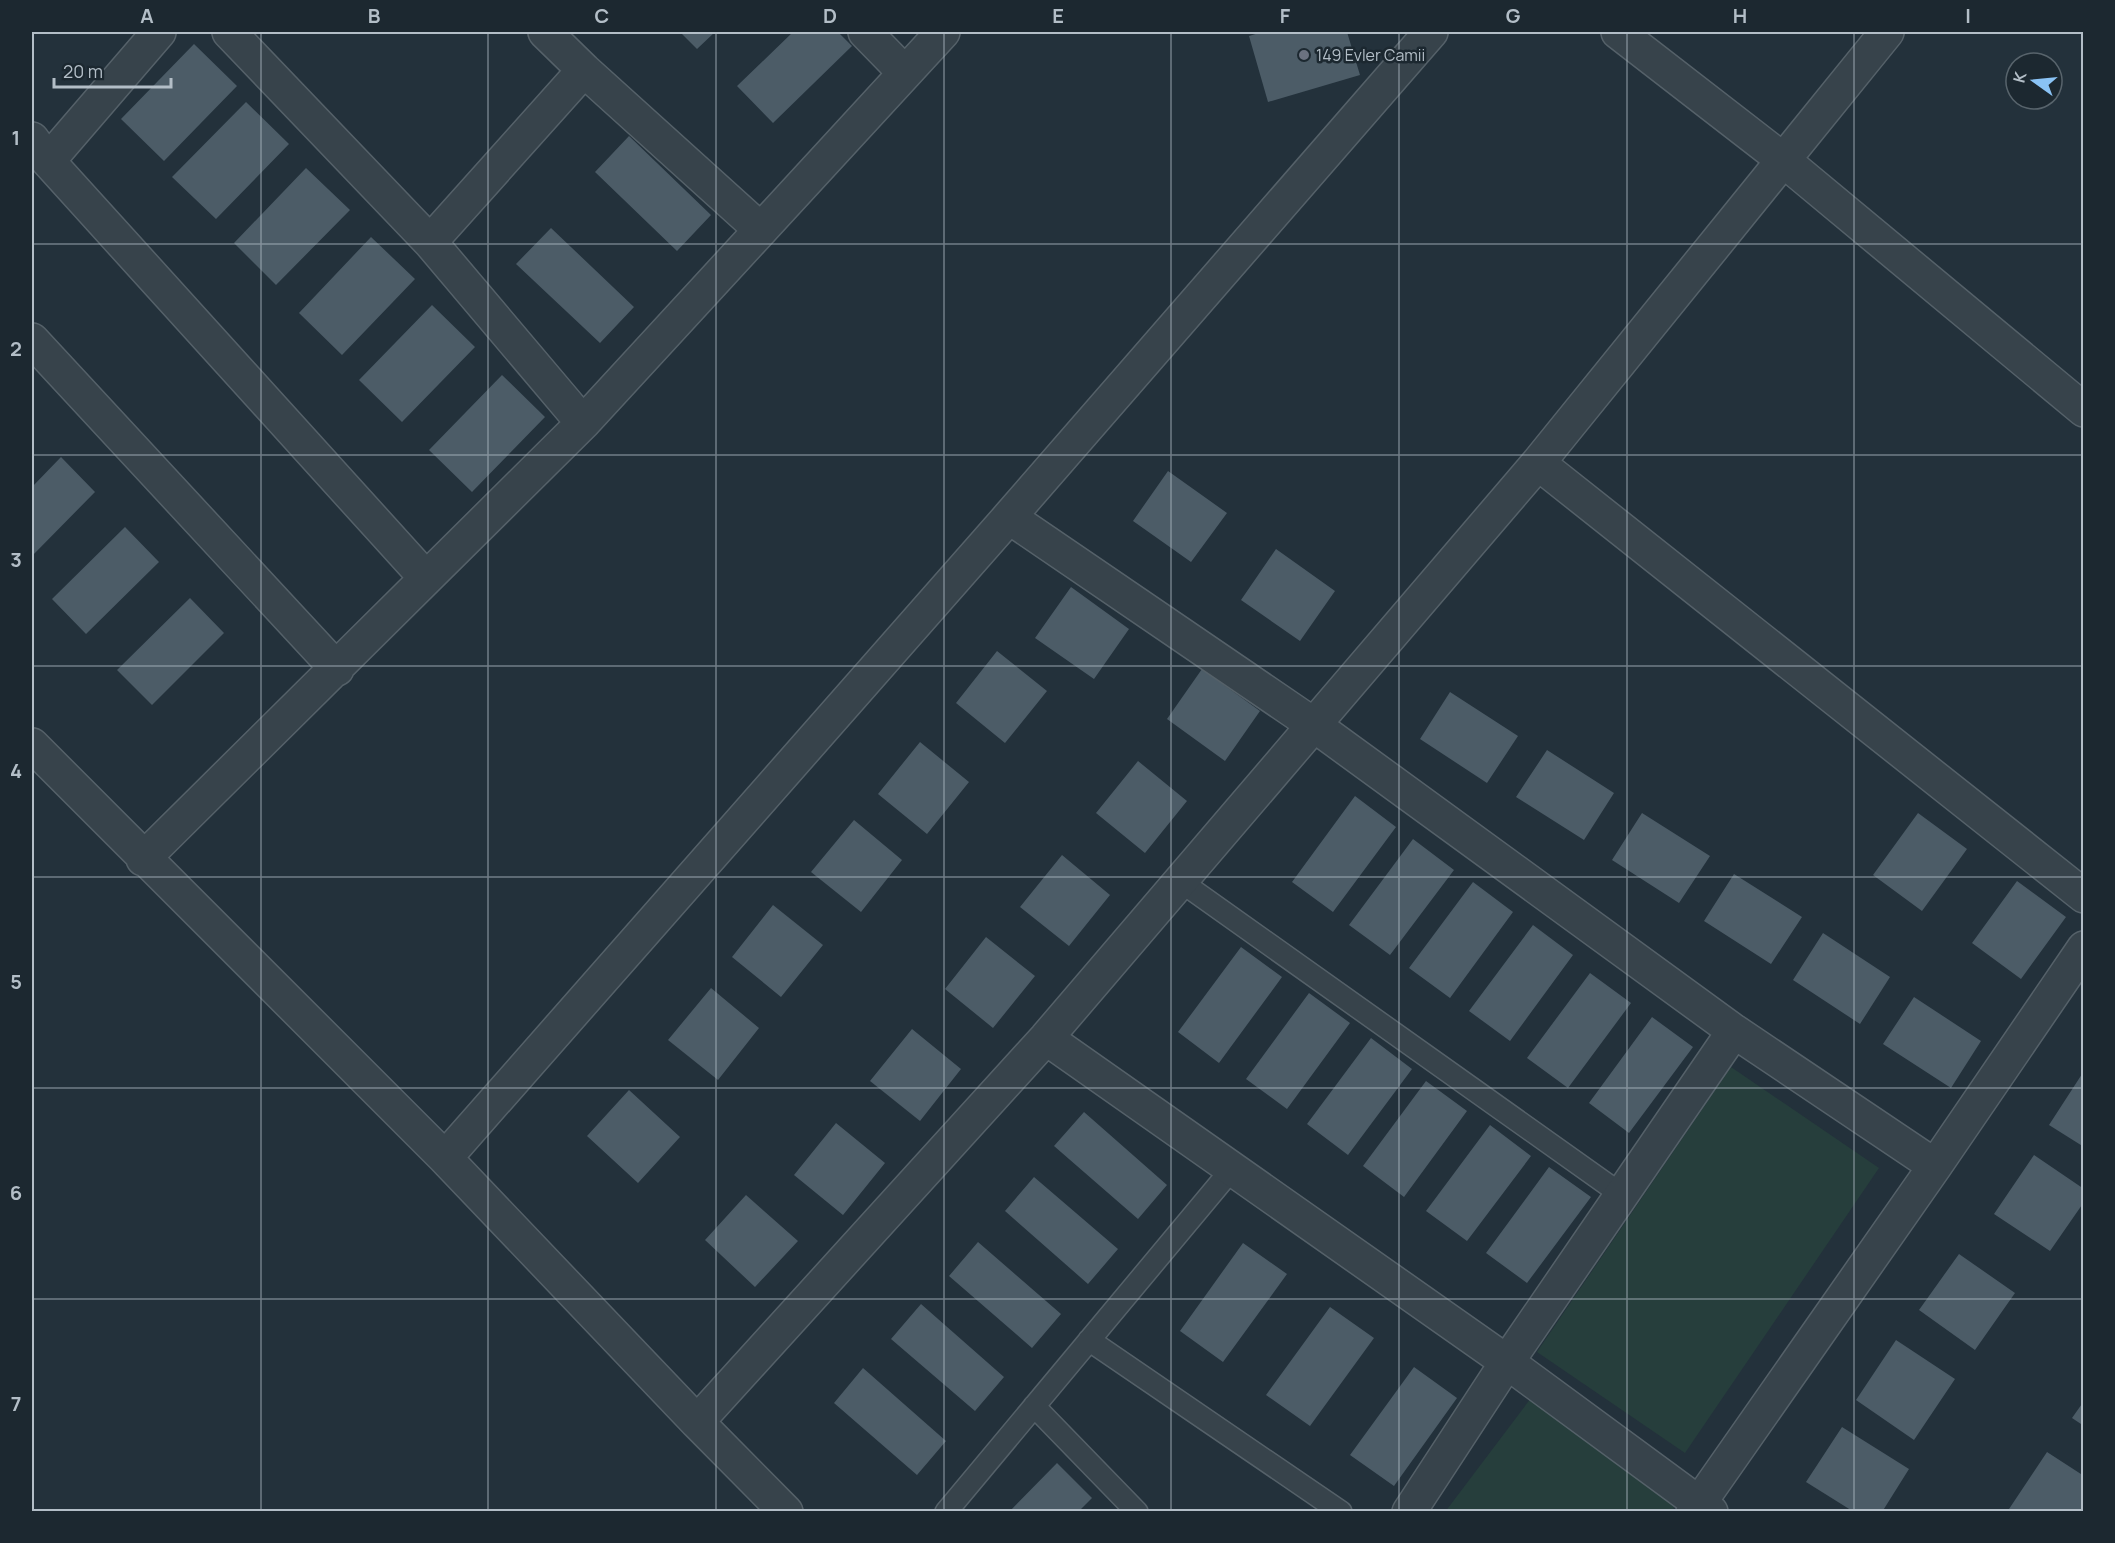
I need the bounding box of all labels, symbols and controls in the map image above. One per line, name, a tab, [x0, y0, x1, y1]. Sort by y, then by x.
text: A	[140, 2, 154, 29]
text: B	[368, 2, 381, 29]
text: C	[595, 2, 609, 29]
text: D	[823, 2, 837, 29]
text: E	[1052, 2, 1064, 29]
text: F	[1280, 2, 1291, 29]
text: G	[1506, 2, 1521, 29]
text: H	[1733, 2, 1747, 29]
text: I	[1965, 2, 1971, 29]
place label: 149 Evler Camii	[1316, 44, 1425, 66]
marker: 149 Evler Camii	[1297, 48, 1311, 62]
scale bar	[54, 51, 171, 89]
north arrow	[2004, 51, 2064, 111]
text: 20 m	[63, 59, 103, 83]
text: K	[2008, 69, 2032, 85]
text: 1	[12, 124, 20, 151]
text: 2	[10, 335, 22, 362]
text: 3	[10, 546, 22, 573]
text: 4	[10, 757, 22, 784]
text: 5	[10, 968, 22, 995]
text: 6	[10, 1179, 22, 1206]
text: 7	[11, 1390, 21, 1417]

